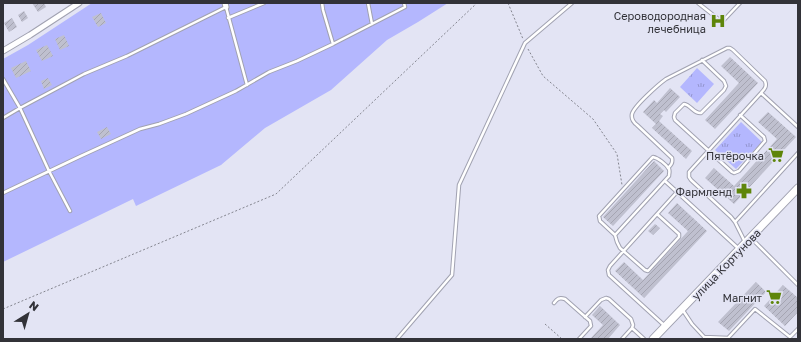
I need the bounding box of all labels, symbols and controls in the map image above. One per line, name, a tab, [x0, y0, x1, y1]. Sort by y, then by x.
place label: Сероводородная лечебница	[614, 9, 706, 35]
hospital icon: Сероводородная лечебница	[709, 12, 727, 30]
supermarket icon: Пятёрочка	[767, 146, 785, 164]
place label: Пятёрочка	[706, 149, 764, 162]
pharmacy icon: Фармленд	[735, 182, 753, 200]
place label: Фармленд	[675, 185, 732, 198]
street label: улица Кортунова	[689, 226, 763, 302]
supermarket icon: Магнит	[765, 288, 783, 306]
place label: Магнит	[722, 291, 763, 304]
north arrow	[8, 294, 48, 334]
text: N	[27, 298, 42, 313]

